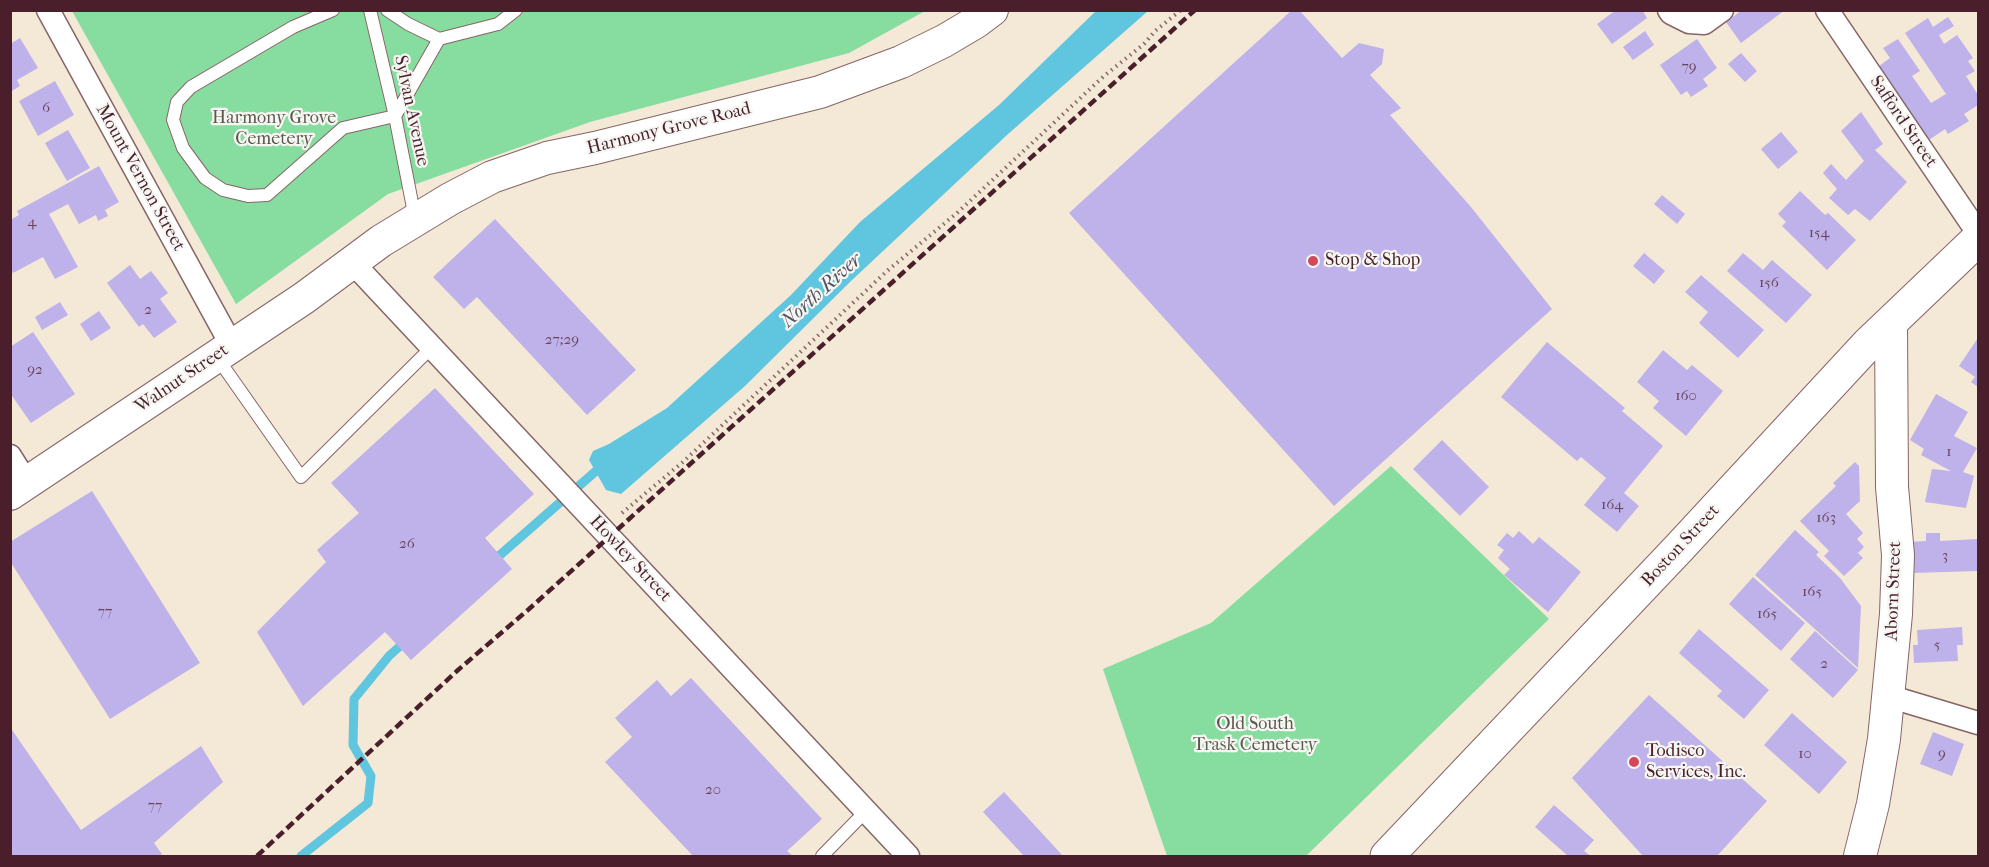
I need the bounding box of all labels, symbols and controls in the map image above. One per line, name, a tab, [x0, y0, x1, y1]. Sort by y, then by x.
street label: Sylvan Avenue	[389, 54, 433, 168]
house number: 79	[1681, 58, 1697, 76]
street label: Safford Street	[1864, 72, 1942, 172]
street label: Harmony Grove Road	[585, 98, 753, 160]
house number: 6	[42, 99, 50, 117]
street label: Mount Vernon Street	[91, 101, 189, 255]
park label: Harmony Grove Cemetery	[212, 108, 336, 150]
house number: 4	[28, 213, 36, 231]
house number: 154	[1809, 224, 1829, 242]
water label: North River	[777, 249, 867, 333]
place label: Stop & Shop	[1325, 250, 1420, 272]
marker: Stop & Shop	[1306, 254, 1320, 268]
house number: 156	[1759, 274, 1779, 292]
house number: 2	[144, 301, 152, 319]
house number: 27;29	[545, 331, 579, 349]
street label: Walnut Street	[131, 340, 233, 418]
house number: 92	[27, 361, 43, 379]
house number: 160	[1675, 387, 1697, 405]
house number: 1	[1946, 443, 1952, 461]
house number: 164	[1601, 496, 1623, 514]
street label: Boston Street	[1637, 500, 1725, 592]
house number: 163	[1816, 509, 1836, 527]
street label: Howley Street	[584, 511, 676, 607]
house number: 26	[399, 535, 415, 553]
street label: Aborn Street	[1881, 541, 1907, 641]
house number: 3	[1942, 547, 1948, 565]
house number: 165	[1802, 583, 1822, 601]
house number: 77	[98, 603, 112, 621]
house number: 165	[1757, 605, 1777, 623]
house number: 5	[1934, 636, 1940, 654]
house number: 2	[1820, 655, 1828, 673]
park label: Old South Trask Cemetery	[1193, 714, 1317, 756]
place label: Todisco Services, Inc.	[1646, 741, 1746, 783]
house number: 10	[1798, 745, 1812, 763]
house number: 9	[1938, 745, 1946, 763]
marker: Todisco Services, Inc.	[1627, 755, 1641, 769]
house number: 20	[705, 781, 721, 799]
house number: 77	[148, 797, 162, 815]

